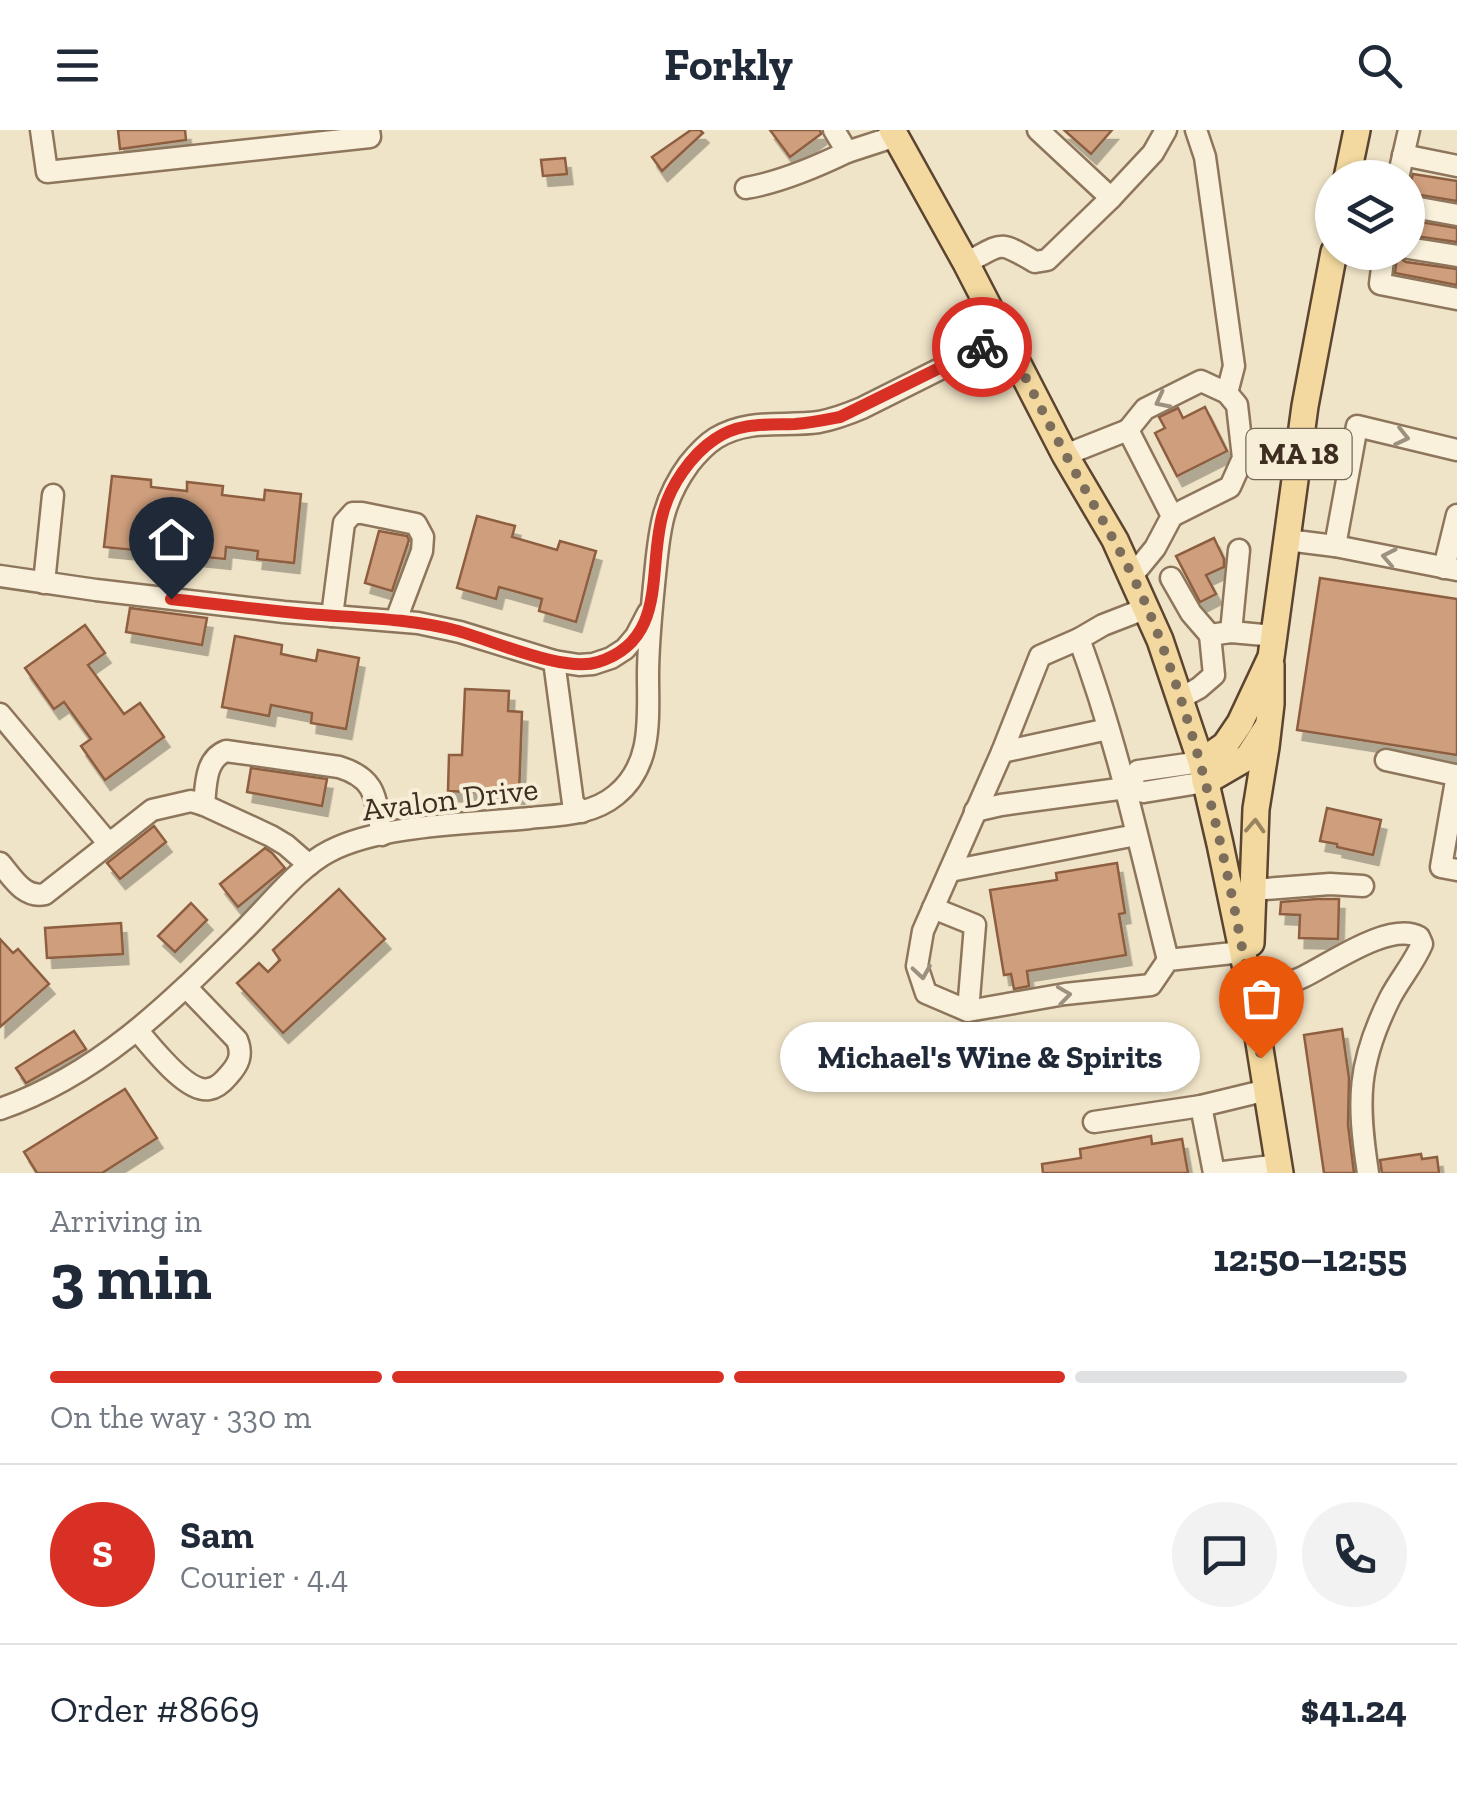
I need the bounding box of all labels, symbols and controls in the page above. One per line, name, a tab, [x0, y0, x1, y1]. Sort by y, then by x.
icon: menu	[50, 38, 105, 93]
text: Forkly	[664, 38, 793, 92]
icon: search	[1352, 38, 1407, 93]
map controls	[1315, 160, 1425, 270]
button: layers	[1315, 160, 1425, 270]
courier	[932, 297, 1032, 397]
icon: bike	[955, 320, 1010, 375]
one-way arrow	[1154, 389, 1172, 409]
one-way arrow	[1393, 425, 1410, 446]
road number: MA 18	[1246, 429, 1352, 479]
pin	[129, 497, 214, 600]
icon: home	[144, 512, 199, 567]
one-way arrow	[1381, 547, 1398, 568]
street label: Avalon Drive	[360, 769, 540, 829]
one-way arrow	[1244, 818, 1265, 834]
pin	[1219, 956, 1304, 1059]
one-way arrow	[911, 964, 932, 980]
icon: bag	[1234, 971, 1289, 1026]
one-way arrow	[1055, 985, 1072, 1006]
callout: Michael's Wine & Spirits	[781, 1023, 1201, 1093]
text: Michael's Wine & Spirits	[818, 1038, 1162, 1076]
text: Arriving in	[50, 1202, 202, 1240]
text: 12:50–12:55	[1213, 1235, 1407, 1281]
text: 3 min	[50, 1238, 212, 1316]
text: On the way · 330 m	[50, 1398, 311, 1436]
button: chat	[1172, 1502, 1277, 1607]
button: phone	[1302, 1502, 1407, 1607]
text: Sam	[180, 1512, 254, 1558]
text: S	[92, 1531, 113, 1577]
text: Courier · 4.4	[180, 1558, 348, 1596]
text: Order #8669	[50, 1686, 260, 1732]
text: $41.24	[1301, 1686, 1407, 1732]

